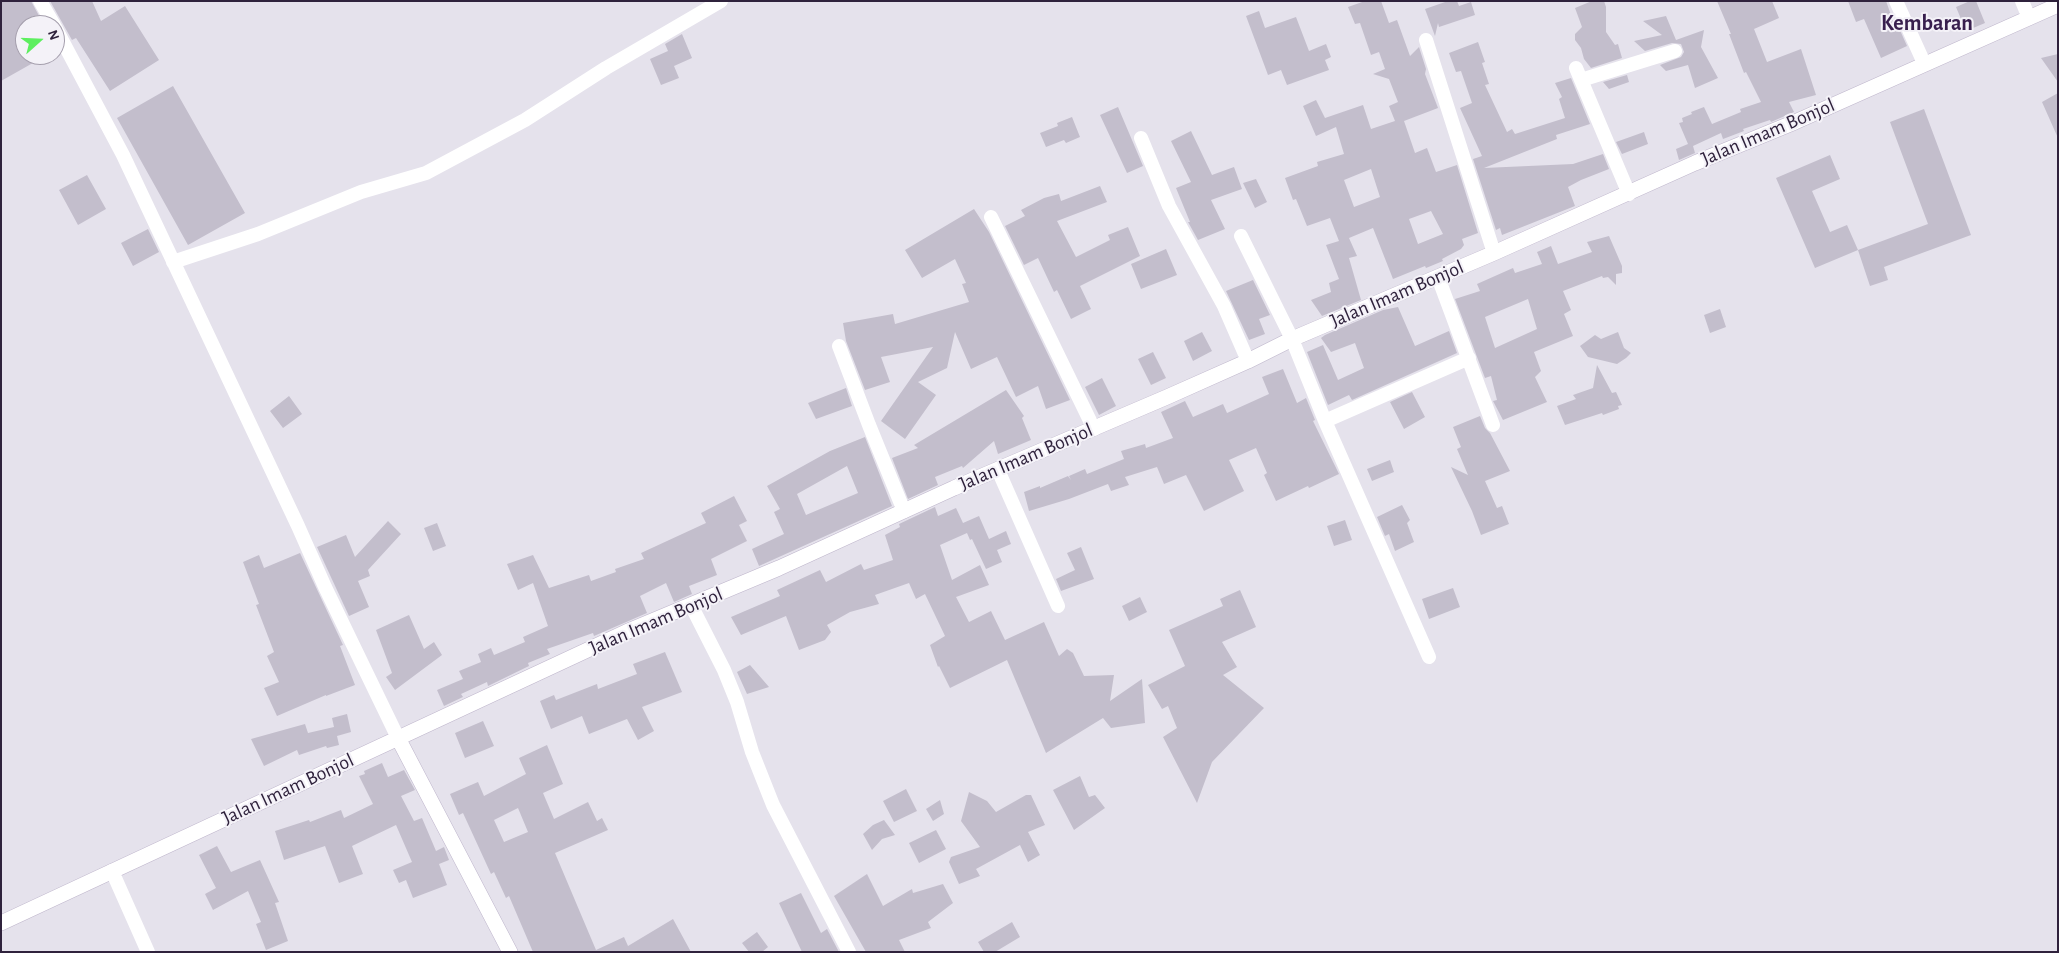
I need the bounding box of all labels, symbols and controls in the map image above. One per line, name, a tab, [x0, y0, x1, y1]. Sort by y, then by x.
district label: Kembaran	[1881, 10, 1973, 36]
north arrow	[15, 15, 65, 65]
text: N	[45, 28, 61, 42]
street label: Jalan Imam Bonjol	[1698, 93, 1838, 171]
street label: Jalan Imam Bonjol	[1327, 255, 1467, 333]
street label: Jalan Imam Bonjol	[956, 418, 1096, 496]
street label: Jalan Imam Bonjol	[586, 582, 726, 660]
street label: Jalan Imam Bonjol	[218, 748, 358, 830]

